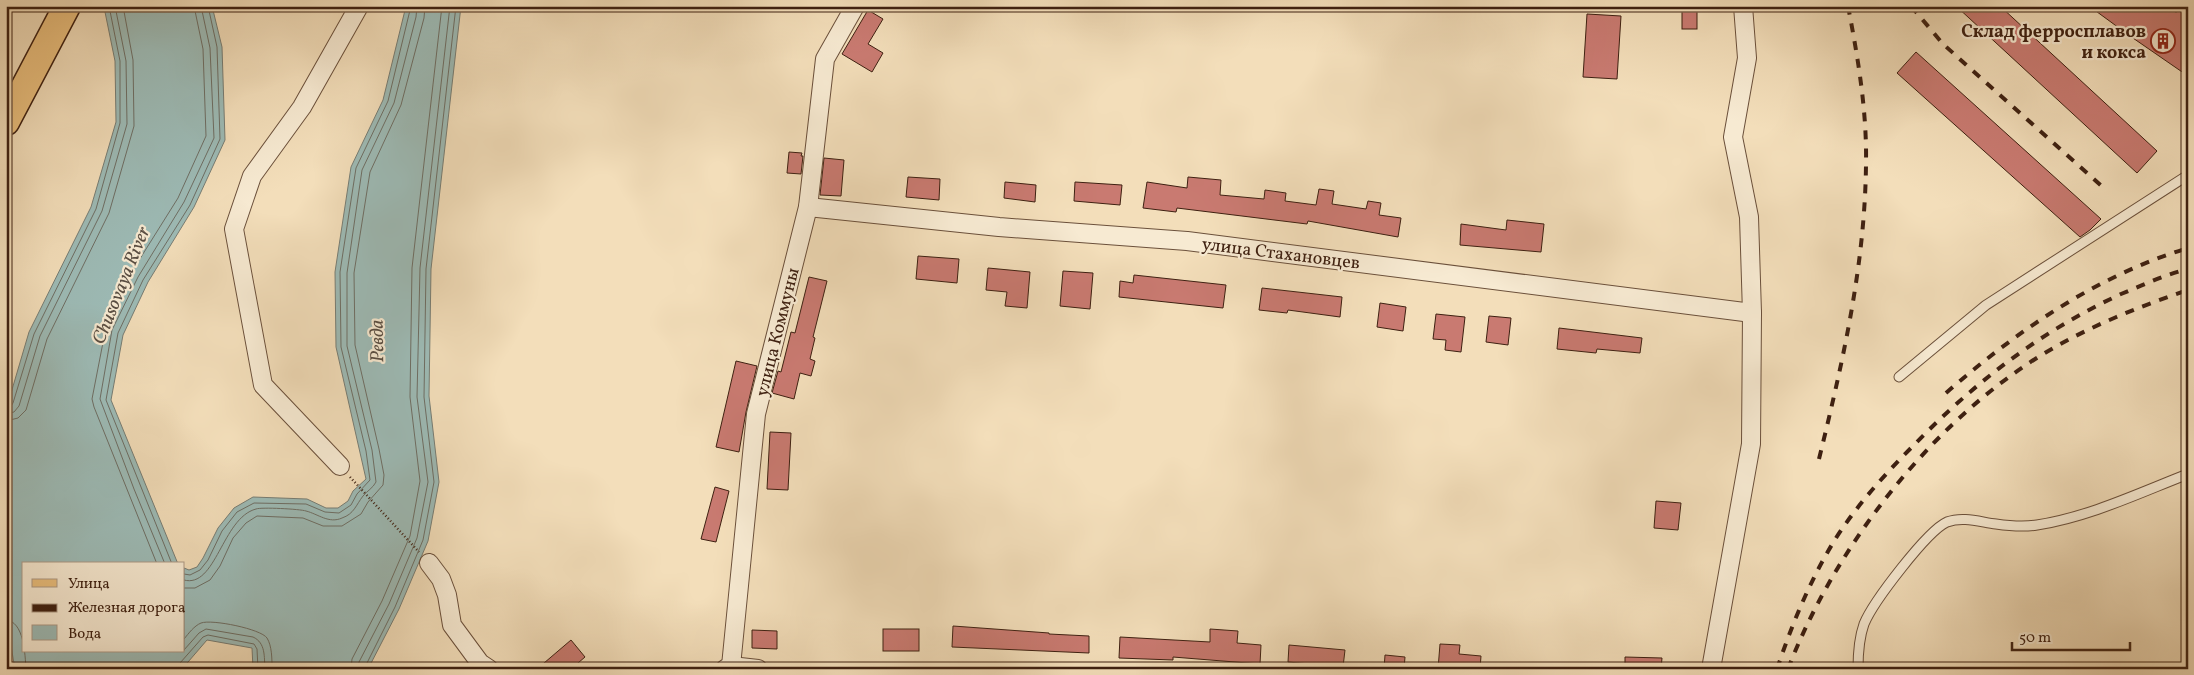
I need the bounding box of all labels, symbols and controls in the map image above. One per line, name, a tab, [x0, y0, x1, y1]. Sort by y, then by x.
place label: Склад ферросплавов и кокса	[1961, 20, 2146, 66]
building icon: Склад ферросплавов и кокса	[2150, 28, 2176, 54]
water label: Chusovaya River	[86, 222, 158, 348]
street label: улица Стахановцев	[1200, 232, 1361, 277]
street label: улица Коммуны	[750, 265, 807, 400]
water label: Ревда	[365, 319, 391, 363]
legend	[22, 562, 185, 652]
text: Улица	[68, 574, 110, 595]
text: Железная дорога	[68, 598, 185, 619]
scale bar	[2012, 620, 2129, 652]
text: Вода	[68, 624, 101, 645]
text: 50 m	[2019, 628, 2051, 649]

